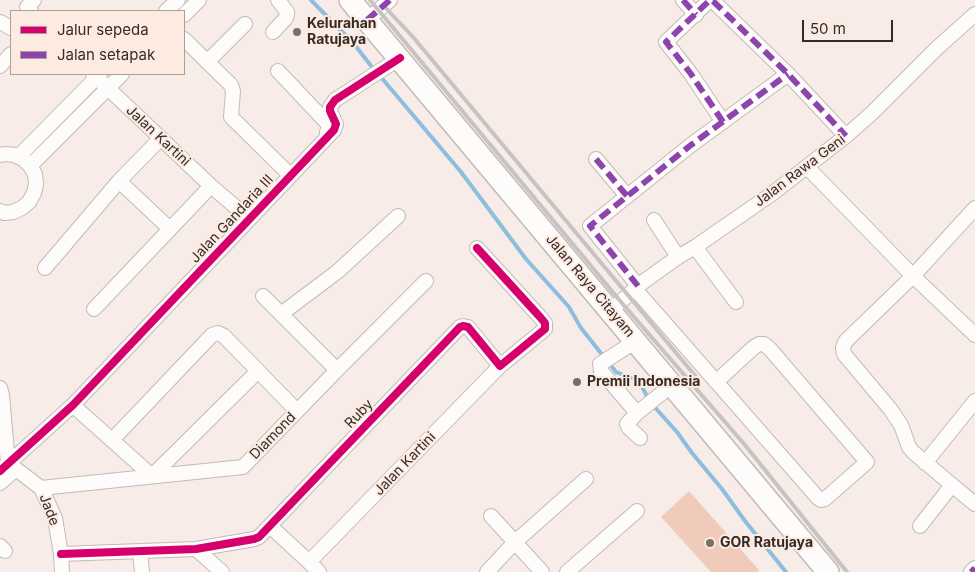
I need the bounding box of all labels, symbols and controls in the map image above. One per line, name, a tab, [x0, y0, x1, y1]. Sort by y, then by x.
legend	[10, 10, 185, 75]
scale bar	[805, 10, 896, 42]
place label: Kelurahan Ratujaya	[307, 16, 377, 48]
text: 50 m	[810, 19, 846, 38]
text: Jalur sepeda	[57, 20, 149, 39]
marker: Kelurahan Ratujaya	[291, 26, 303, 38]
text: Jalan setapak	[57, 45, 155, 64]
street label: Jalan Kartini	[122, 102, 194, 170]
street label: Jalan Rawa Geni	[751, 131, 849, 211]
street label: Jalan Gandaria III	[187, 171, 277, 267]
street label: Jalan Raya Citayam	[542, 231, 638, 341]
place label: Premii Indonesia	[587, 374, 700, 390]
marker: Premii Indonesia	[571, 376, 583, 388]
street label: Ruby	[341, 396, 377, 432]
street label: Diamond	[247, 409, 299, 463]
street label: Jalan Kartini	[371, 429, 439, 499]
street label: Jade	[35, 492, 63, 528]
place label: GOR Ratujaya	[720, 535, 813, 551]
marker: GOR Ratujaya	[704, 537, 716, 549]

